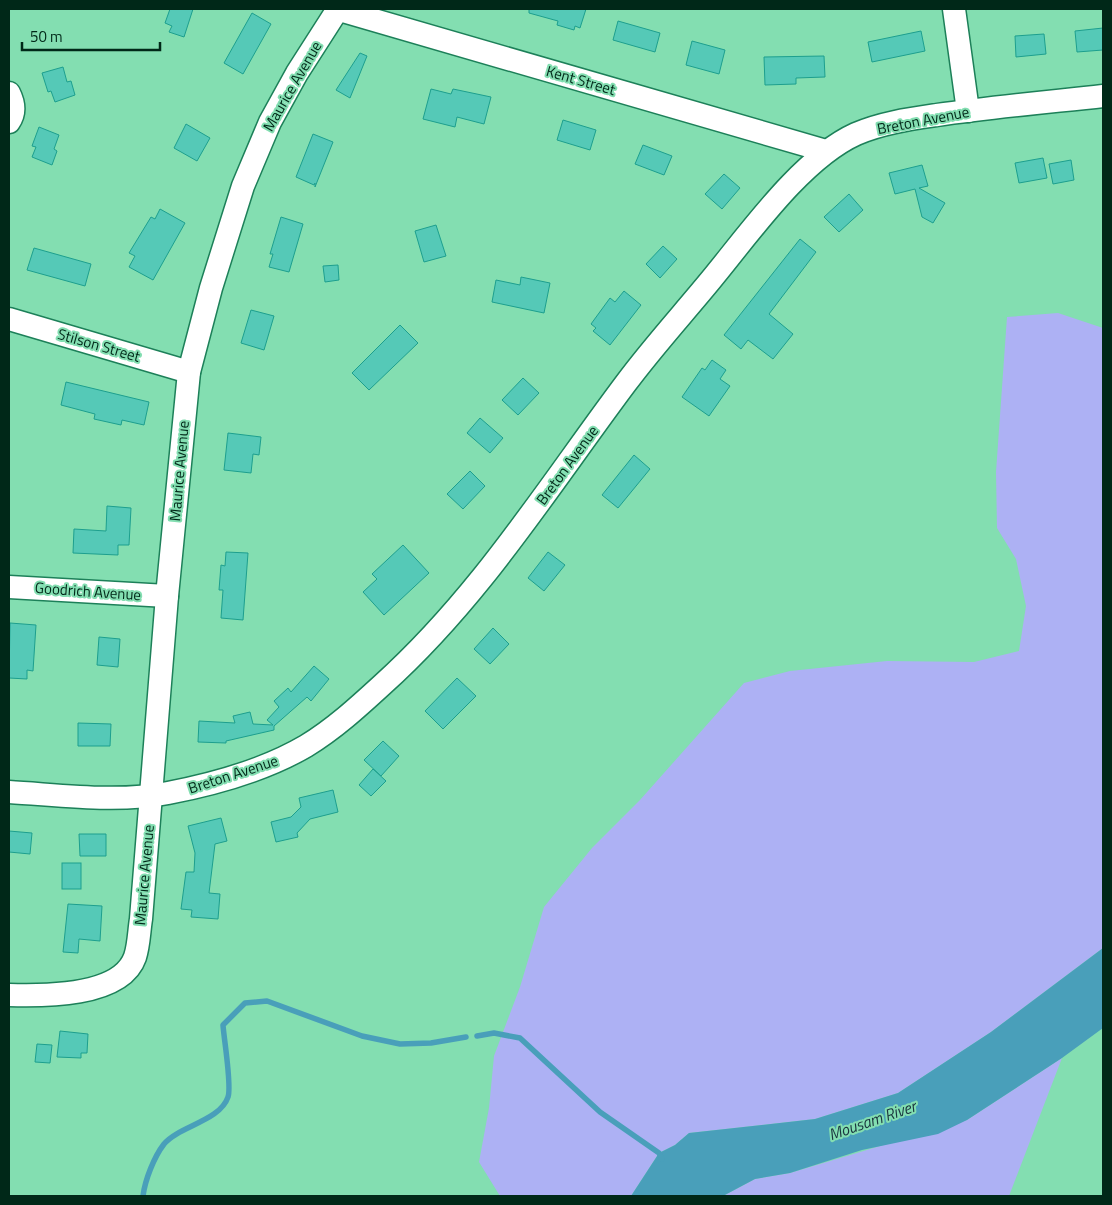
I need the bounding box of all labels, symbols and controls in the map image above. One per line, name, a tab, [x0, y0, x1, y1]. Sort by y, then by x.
scale bar	[22, 20, 160, 52]
text: 50 m	[30, 25, 63, 48]
street label: Maurice Avenue	[257, 37, 327, 135]
street label: Kent Street	[544, 59, 619, 101]
street label: Breton Avenue	[875, 100, 971, 140]
street label: Stilson Street	[55, 322, 144, 368]
street label: Maurice Avenue	[163, 420, 195, 522]
street label: Breton Avenue	[530, 421, 604, 509]
street label: Goodrich Avenue	[34, 576, 142, 606]
street label: Breton Avenue	[185, 749, 281, 799]
street label: Maurice Avenue	[128, 824, 160, 926]
water label: Mousam River	[825, 1093, 921, 1146]

